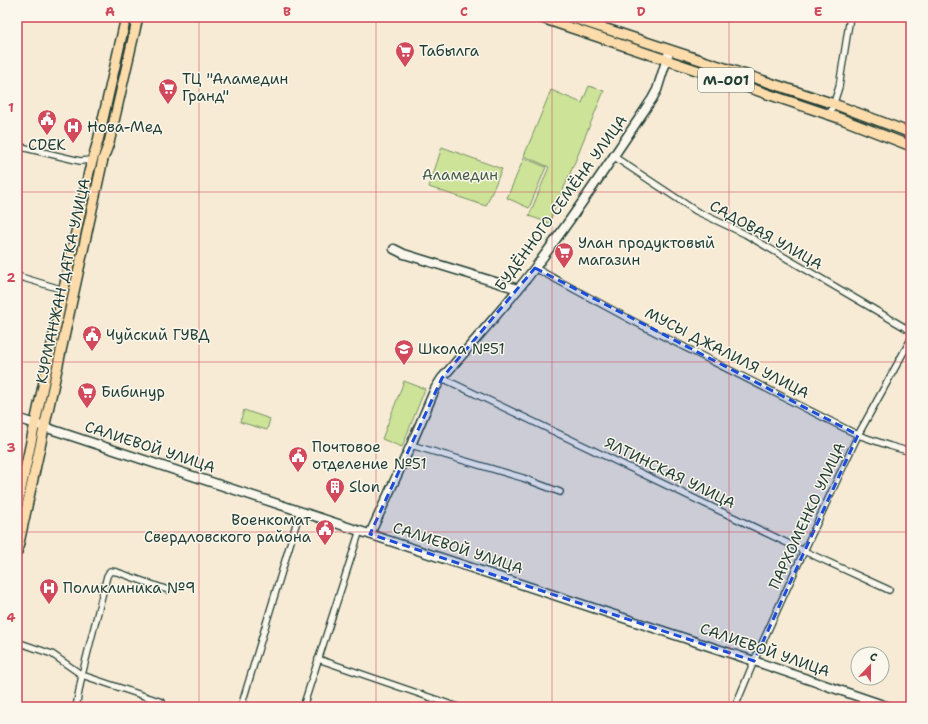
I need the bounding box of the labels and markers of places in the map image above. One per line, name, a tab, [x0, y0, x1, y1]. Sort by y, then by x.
supermarket icon: Табылга	[394, 40, 416, 68]
place label: Табылга	[419, 41, 480, 61]
place label: ТЦ "Аламедин Гранд"	[182, 69, 288, 106]
supermarket icon: ТЦ "Аламедин Гранд"	[157, 77, 179, 105]
public building icon: CDEK	[36, 108, 58, 136]
hospital icon: Нова-Мед	[62, 116, 84, 144]
place label: Нова-Мед	[87, 117, 163, 137]
place label: CDEK	[28, 135, 66, 155]
place label: Улан продуктовый магазин	[578, 233, 715, 270]
supermarket icon: Улан продуктовый магазин	[553, 241, 575, 269]
public building icon: Чуйский ГУВД	[81, 324, 103, 352]
place label: Чуйский ГУВД	[106, 325, 210, 345]
school or university icon: Школа №51	[393, 338, 415, 366]
place label: Школа №51	[418, 339, 505, 359]
supermarket icon: Бибинур	[76, 381, 98, 409]
place label: Бибинур	[101, 382, 165, 402]
place label: Почтовое отделение №51	[312, 437, 427, 474]
public building icon: Почтовое отделение №51	[287, 445, 309, 473]
building icon: Slon	[324, 476, 346, 504]
place label: Slon	[349, 477, 380, 497]
place label: Военкомат Свердловского района	[144, 510, 312, 547]
public building icon: Военкомат Свердловского района	[314, 518, 336, 546]
hospital icon: Поликлиника №9	[38, 577, 60, 605]
place label: Поликлиника №9	[63, 578, 195, 598]

